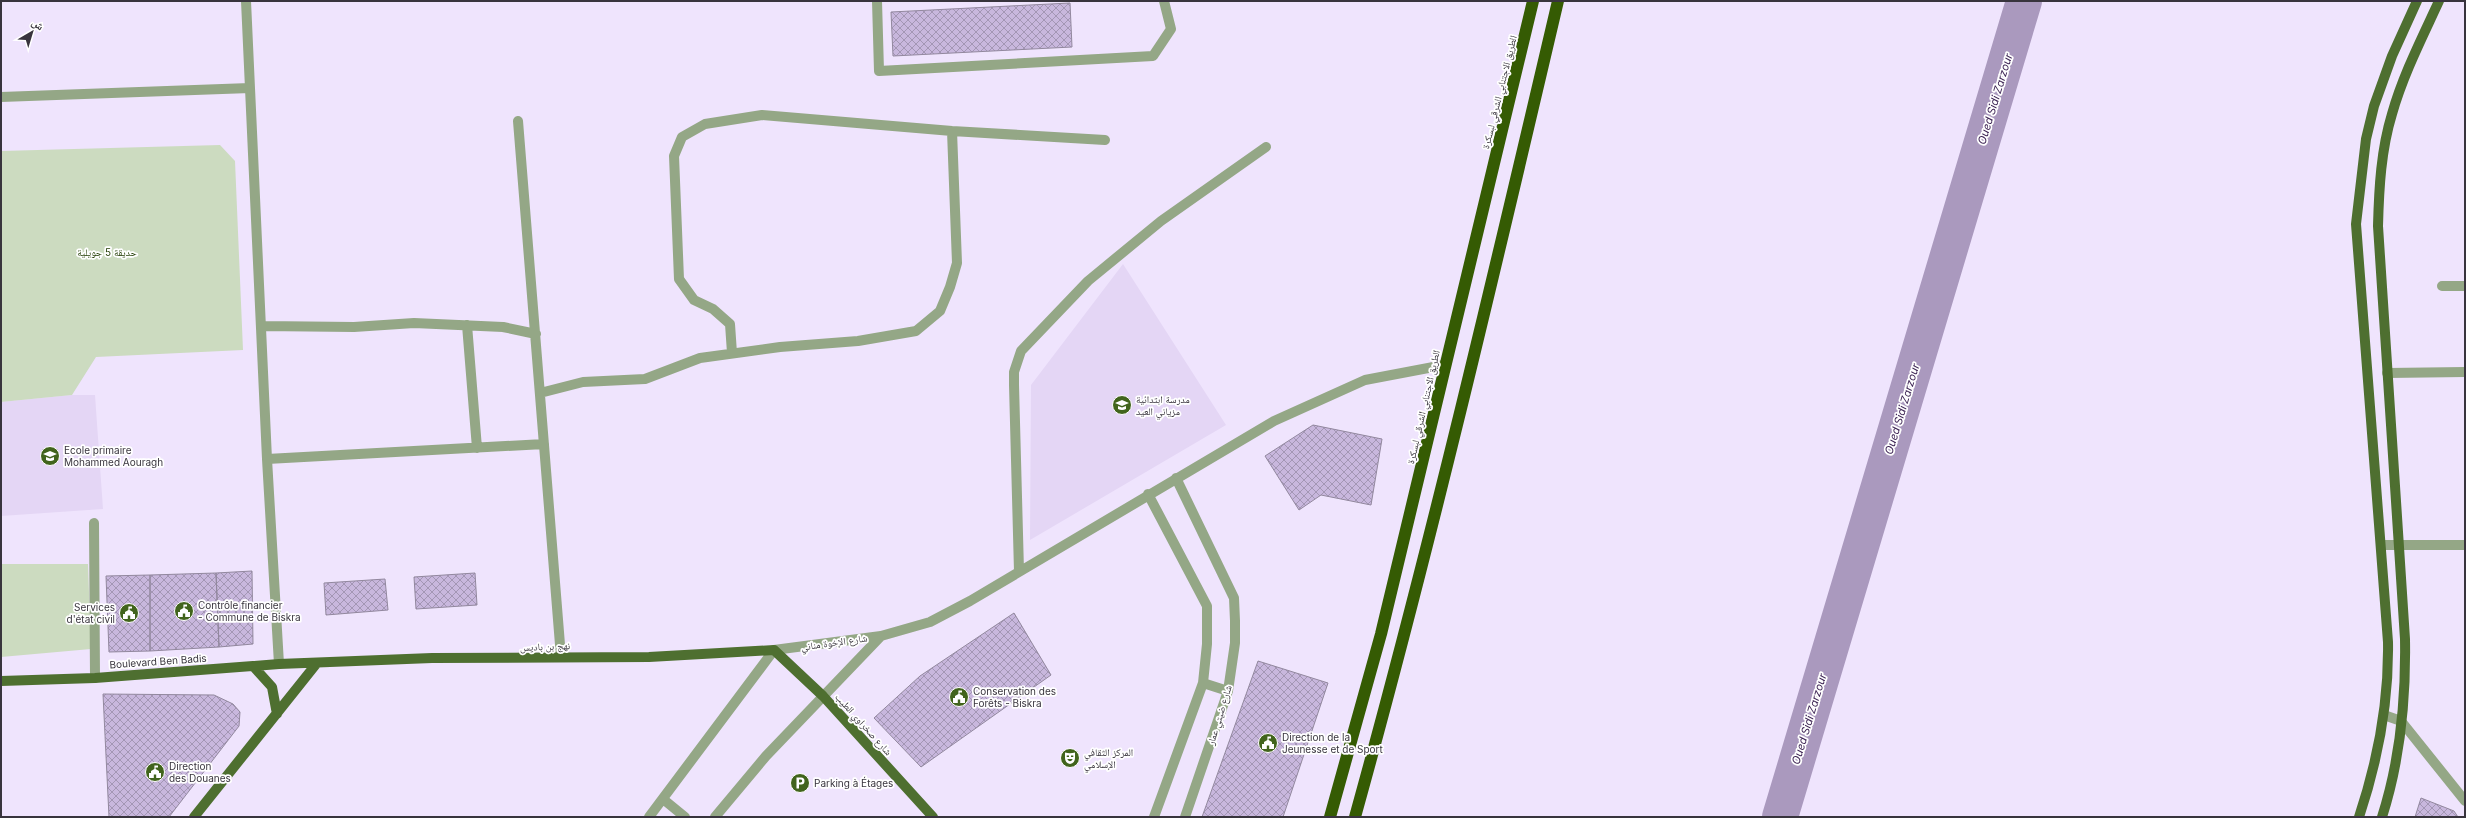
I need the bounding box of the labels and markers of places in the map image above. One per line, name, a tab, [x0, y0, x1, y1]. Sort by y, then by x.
place label: مدرسة ابتدائية مزياني العيد	[1136, 393, 1190, 420]
school or university icon: مدرسة ابتدائية مزياني العيد	[1111, 394, 1133, 416]
place label: Ecole primaire Mohammed Aouragh	[64, 444, 163, 468]
school or university icon: Ecole primaire Mohammed Aouragh	[39, 445, 61, 467]
place label: Contrôle financier - Commune de Biskra	[198, 599, 301, 623]
public building icon: Contrôle financier - Commune de Biskra	[173, 600, 195, 622]
place label: Services d'état civil	[67, 601, 115, 625]
public building icon: Services d'état civil	[118, 602, 140, 624]
place label: Conservation des Forêts - Biskra	[973, 685, 1056, 709]
public building icon: Conservation des Forêts - Biskra	[948, 686, 970, 708]
place label: Direction de la Jeunesse et de Sport	[1282, 731, 1384, 755]
public building icon: Direction de la Jeunesse et de Sport	[1257, 732, 1279, 754]
place label: المركز الثقافي الإسلامي	[1084, 746, 1133, 773]
theatre icon: المركز الثقافي الإسلامي	[1059, 747, 1081, 769]
place label: Direction des Douanes	[169, 760, 231, 784]
public building icon: Direction des Douanes	[144, 761, 166, 783]
parking icon: Parking à Étages	[789, 772, 811, 794]
place label: Parking à Étages	[814, 776, 893, 789]

